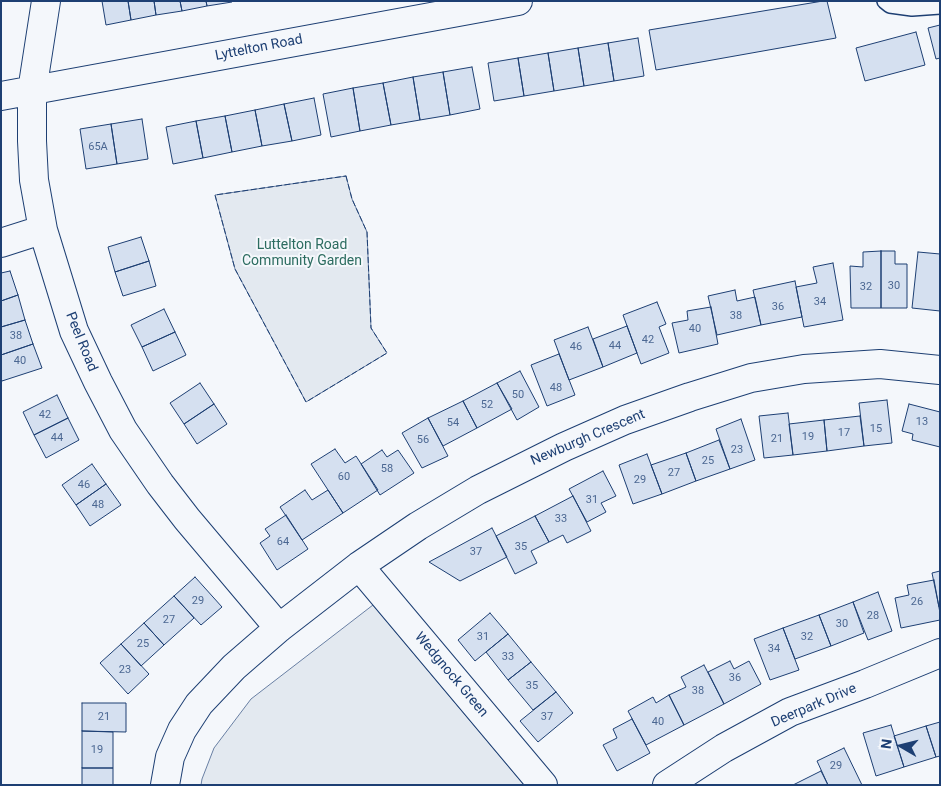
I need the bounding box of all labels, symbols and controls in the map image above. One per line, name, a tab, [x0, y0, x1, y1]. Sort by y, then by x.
street label: Lyttelton Road	[214, 31, 304, 65]
house number: 65A	[88, 140, 108, 154]
park label: Luttelton Road Community Garden	[242, 237, 362, 270]
house number: 30	[888, 279, 900, 293]
house number: 32	[860, 280, 872, 294]
house number: 34	[814, 295, 826, 309]
house number: 36	[772, 300, 784, 314]
house number: 38	[730, 309, 742, 323]
street label: Peel Road	[61, 310, 101, 374]
house number: 40	[689, 322, 701, 336]
house number: 38	[10, 329, 22, 343]
house number: 42	[642, 333, 654, 347]
house number: 44	[609, 339, 621, 353]
house number: 46	[570, 340, 582, 354]
house number: 40	[14, 354, 26, 368]
house number: 48	[550, 381, 562, 395]
house number: 50	[512, 388, 524, 402]
house number: 52	[481, 398, 493, 412]
street label: Newburgh Crescent	[528, 406, 648, 470]
house number: 42	[39, 408, 51, 422]
house number: 13	[916, 415, 928, 429]
house number: 54	[447, 416, 459, 430]
house number: 15	[870, 422, 882, 436]
house number: 17	[838, 426, 850, 440]
house number: 19	[802, 430, 814, 444]
house number: 44	[51, 431, 63, 445]
house number: 21	[771, 432, 783, 446]
house number: 56	[417, 433, 429, 447]
house number: 23	[731, 443, 743, 457]
house number: 25	[702, 454, 714, 468]
house number: 58	[381, 462, 393, 476]
house number: 27	[668, 466, 680, 480]
house number: 60	[338, 470, 350, 484]
house number: 29	[634, 473, 646, 487]
house number: 46	[78, 478, 90, 492]
house number: 31	[586, 493, 598, 507]
house number: 48	[92, 498, 104, 512]
house number: 33	[555, 512, 567, 526]
house number: 64	[277, 535, 289, 549]
house number: 35	[515, 540, 527, 554]
house number: 37	[470, 545, 482, 559]
house number: 29	[192, 594, 204, 608]
house number: 26	[911, 595, 923, 609]
house number: 28	[867, 609, 879, 623]
house number: 27	[163, 613, 175, 627]
house number: 30	[836, 617, 848, 631]
street label: Wedgnock Green	[411, 629, 491, 721]
house number: 31	[477, 630, 489, 644]
house number: 32	[801, 630, 813, 644]
house number: 25	[137, 637, 149, 651]
house number: 34	[768, 642, 780, 656]
house number: 33	[502, 650, 514, 664]
house number: 23	[119, 663, 131, 677]
house number: 36	[729, 671, 741, 685]
house number: 35	[526, 679, 538, 693]
street label: Deerpark Drive	[769, 680, 859, 732]
house number: 38	[692, 684, 704, 698]
house number: 21	[98, 710, 110, 724]
house number: 37	[541, 710, 553, 724]
house number: 40	[652, 715, 664, 729]
north arrow	[876, 721, 926, 771]
text: N	[878, 738, 895, 750]
house number: 19	[91, 743, 103, 757]
house number: 29	[830, 759, 842, 773]

